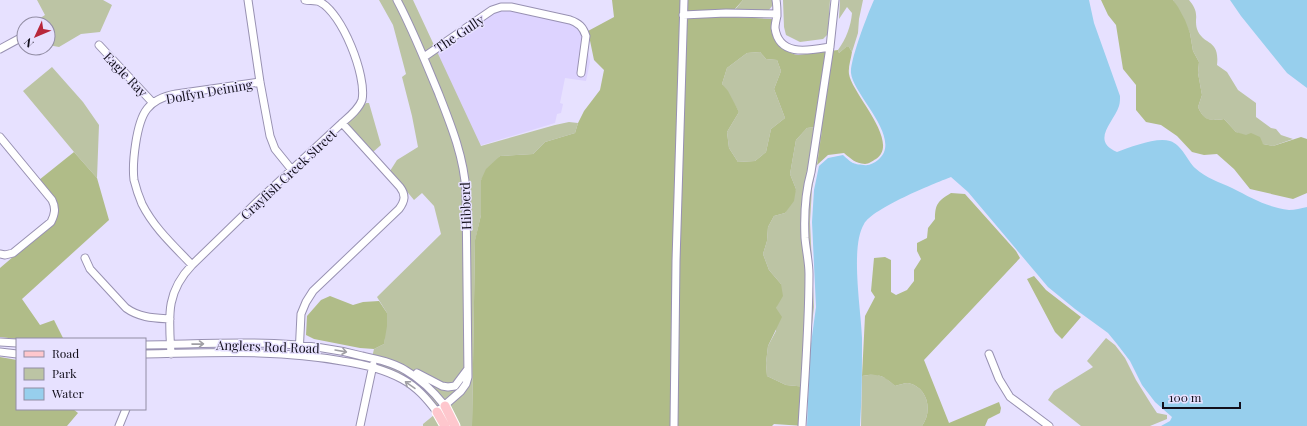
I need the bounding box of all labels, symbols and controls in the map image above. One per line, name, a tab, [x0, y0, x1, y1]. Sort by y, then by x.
street label: The Gully	[431, 10, 487, 56]
north arrow	[16, 16, 56, 56]
text: N	[20, 35, 37, 51]
street label: Eagle Ray	[100, 48, 152, 100]
street label: Dolfyn Deining	[164, 75, 254, 107]
street label: Crayfish Creek Street	[236, 125, 340, 223]
street label: Hibberd	[456, 181, 474, 230]
street label: Anglers Rod Road	[215, 336, 321, 356]
legend	[16, 338, 146, 410]
one-way arrow	[191, 340, 204, 348]
text: Road	[52, 345, 79, 361]
one-way arrow	[335, 347, 348, 355]
text: Park	[52, 365, 77, 381]
one-way arrow	[405, 380, 416, 389]
scale bar	[1163, 384, 1240, 410]
text: Water	[51, 385, 85, 401]
text: 100 m	[1169, 389, 1202, 405]

